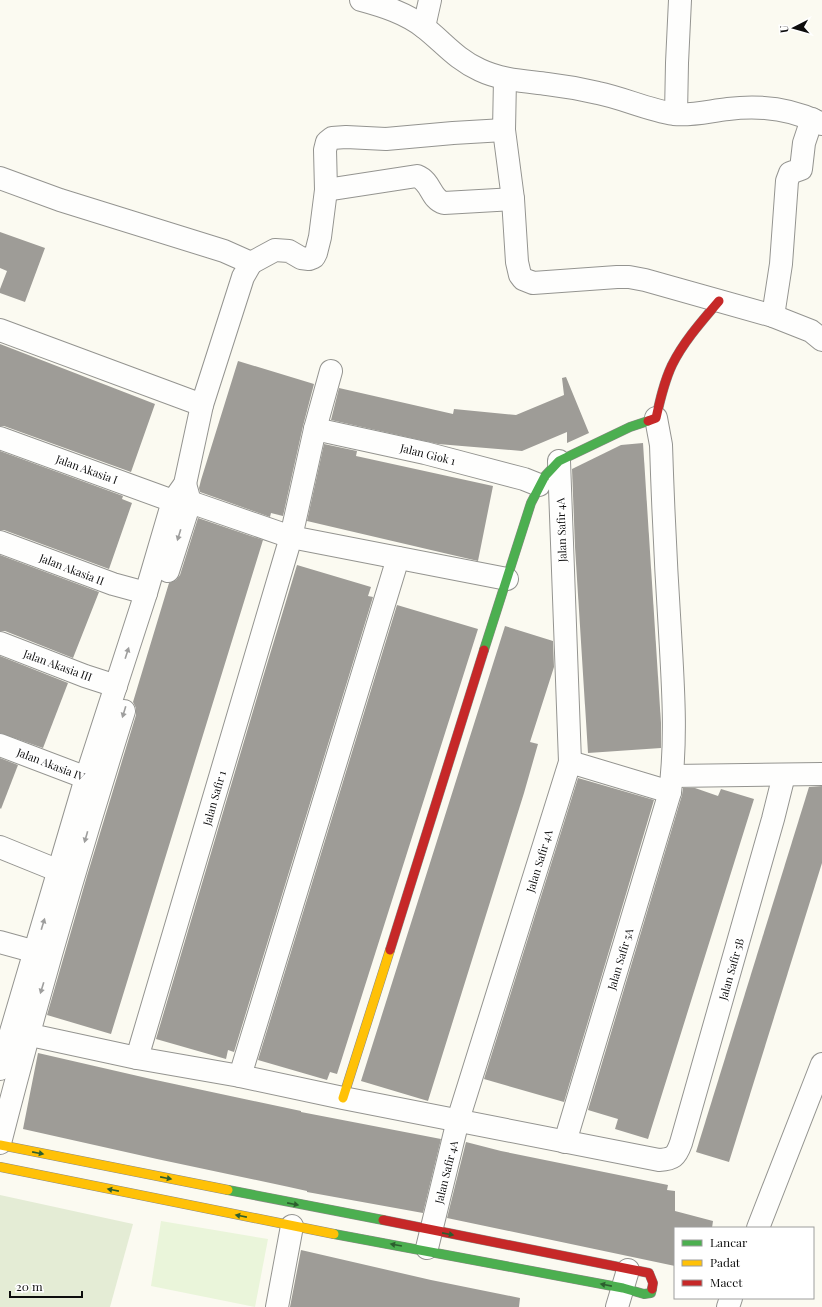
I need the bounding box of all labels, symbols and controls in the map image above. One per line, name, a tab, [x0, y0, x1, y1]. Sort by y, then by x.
north arrow	[774, 8, 814, 48]
text: U	[776, 24, 791, 34]
street label: Jalan Giok 1	[398, 440, 457, 468]
street label: Jalan Akasia I	[53, 451, 120, 487]
street label: Jalan Safir 4A	[552, 497, 570, 564]
one-way arrow	[176, 529, 182, 541]
street label: Jalan Akasia II	[36, 549, 107, 588]
street label: Jalan Akasia III	[21, 645, 95, 684]
one-way arrow	[124, 647, 130, 659]
one-way arrow	[121, 707, 127, 719]
street label: Jalan Akasia IV	[14, 744, 87, 784]
street label: Jalan Safir 1	[199, 769, 229, 828]
street label: Jalan Safir 4A	[522, 828, 556, 895]
one-way arrow	[83, 831, 89, 843]
one-way arrow	[40, 918, 46, 930]
street label: Jalan Safir 5A	[603, 926, 637, 993]
street label: Jalan Safir 5B	[715, 936, 747, 1003]
one-way arrow	[39, 983, 45, 995]
street label: Jalan Safir 4A	[431, 1139, 461, 1206]
one-way arrow	[32, 1150, 44, 1156]
one-way arrow	[160, 1176, 172, 1182]
one-way arrow	[107, 1187, 120, 1193]
one-way arrow	[287, 1201, 299, 1207]
one-way arrow	[235, 1213, 247, 1219]
legend	[674, 1227, 814, 1299]
one-way arrow	[442, 1232, 454, 1238]
text: Lancar	[710, 1234, 748, 1250]
one-way arrow	[390, 1242, 402, 1248]
text: Padat	[710, 1254, 741, 1270]
scale bar	[10, 1273, 82, 1299]
text: Macet	[710, 1274, 743, 1290]
text: 20 m	[16, 1278, 43, 1294]
one-way arrow	[600, 1282, 613, 1288]

